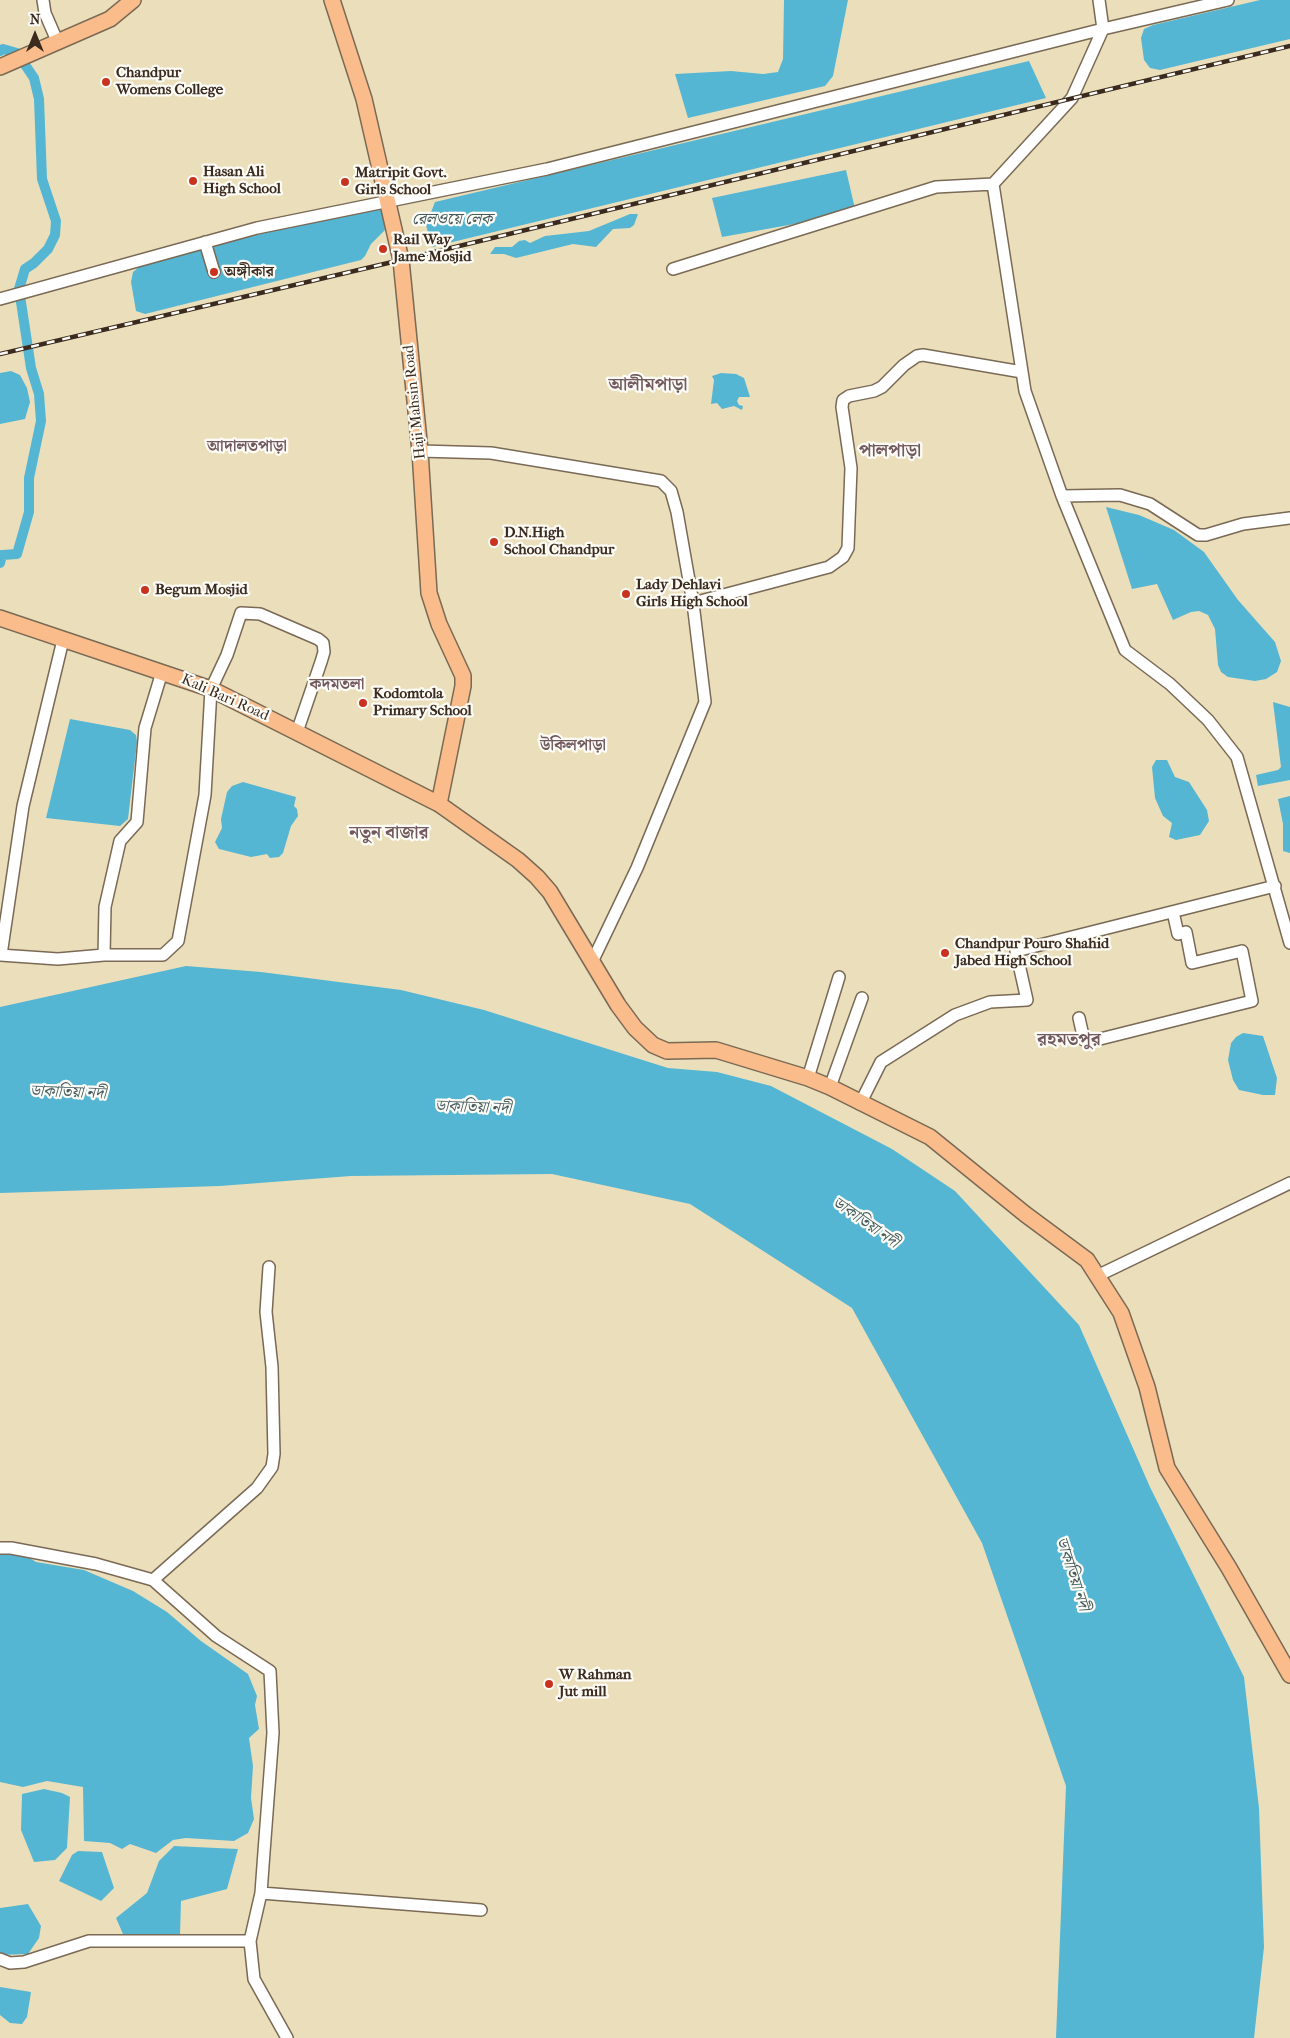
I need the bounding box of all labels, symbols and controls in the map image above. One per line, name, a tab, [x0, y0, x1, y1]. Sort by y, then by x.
north arrow	[10, 10, 60, 60]
text: N	[30, 11, 40, 28]
place label: Chandpur Womens College	[116, 64, 223, 99]
marker: Chandpur Womens College	[100, 76, 112, 88]
place label: Hasan Ali High School	[203, 163, 281, 198]
place label: Matripit Govt. Girls School	[355, 164, 447, 199]
marker: Hasan Ali High School	[187, 175, 199, 187]
marker: Matripit Govt. Girls School	[339, 176, 351, 188]
water label: রেলওয়ে লেক	[412, 210, 492, 230]
place label: Rail Way Jame Mosjid	[393, 231, 471, 266]
marker: Rail Way Jame Mosjid	[377, 243, 389, 255]
place label: অঙ্গীকার	[224, 263, 274, 281]
marker: অঙ্গীকার	[208, 266, 220, 278]
street label: Haji Mahsin Road	[400, 344, 430, 460]
district label: আলীমপাড়া	[609, 375, 687, 397]
district label: আদালতপাড়া	[207, 437, 287, 457]
district label: পালপাড়া	[859, 441, 921, 463]
place label: D.N.High School Chandpur	[504, 524, 614, 559]
marker: D.N.High School Chandpur	[488, 536, 500, 548]
place label: Lady Dehlavi Girls High School	[636, 576, 748, 611]
place label: Begum Mosjid	[155, 581, 248, 599]
marker: Begum Mosjid	[139, 584, 151, 596]
marker: Lady Dehlavi Girls High School	[620, 588, 632, 600]
street label: Kali Bari Road	[178, 671, 272, 725]
district label: কদমতলা	[310, 675, 364, 695]
place label: Kodomtola Primary School	[373, 685, 472, 720]
marker: Kodomtola Primary School	[357, 697, 369, 709]
district label: উকিলপাড়া	[540, 736, 606, 756]
district label: নতুন বাজার	[349, 823, 429, 845]
place label: Chandpur Pouro Shahid Jabed High School	[955, 935, 1109, 970]
marker: Chandpur Pouro Shahid Jabed High School	[939, 947, 951, 959]
district label: রহমতপুর	[1037, 1030, 1101, 1052]
water label: ডাকাতিয়া নদী	[30, 1082, 106, 1104]
water label: ডাকাতিয়া নদী	[435, 1097, 511, 1119]
water label: ডাকাতিয়া নদী	[828, 1193, 902, 1253]
water label: ডাকাতিয়া নদী	[1051, 1535, 1093, 1613]
place label: W Rahman Jut mill	[559, 1666, 632, 1701]
marker: W Rahman Jut mill	[543, 1678, 555, 1690]

